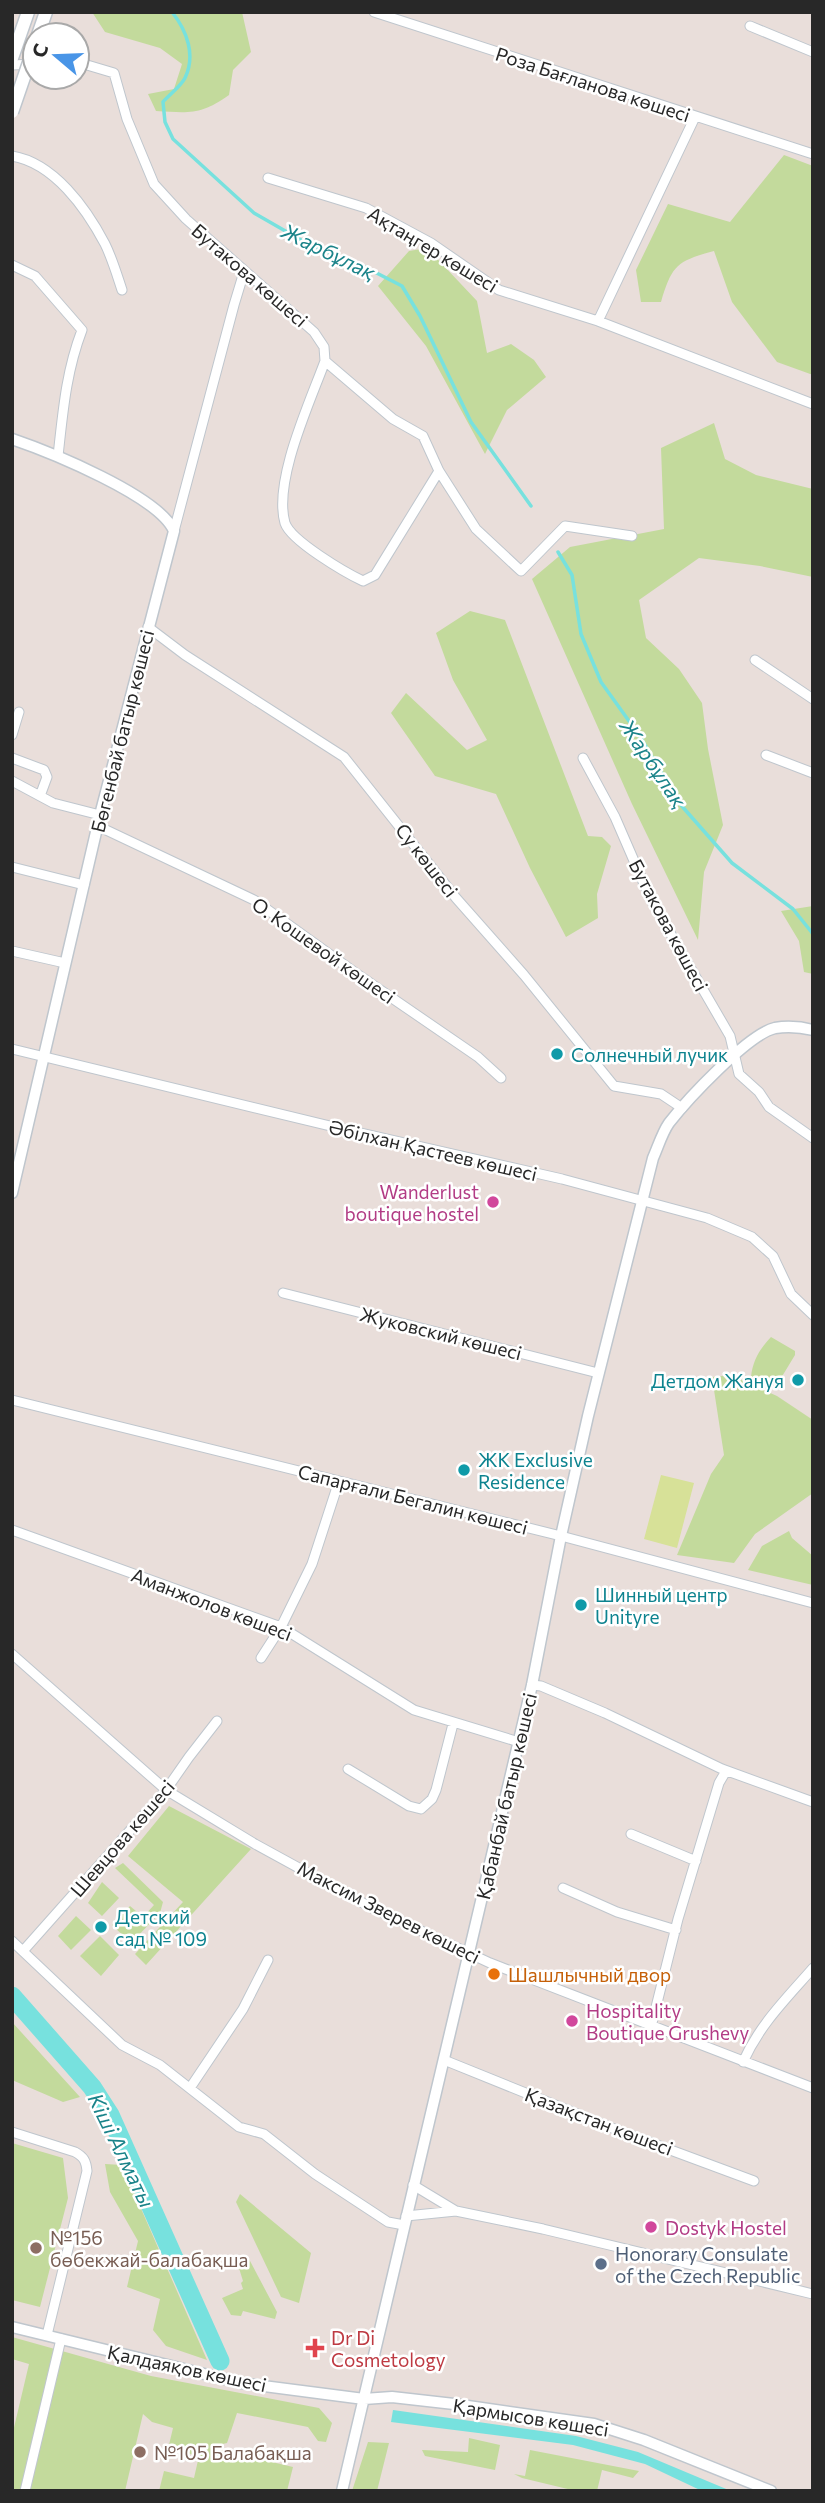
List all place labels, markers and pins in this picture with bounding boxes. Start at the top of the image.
place label: Солнечный лучик [571,1043,728,1066]
marker: Солнечный лучик [549,1046,565,1062]
place label: Wanderlust boutique hostel [345,1180,479,1225]
marker: Wanderlust boutique hostel [485,1194,501,1210]
place label: Детдом Жануя [651,1369,784,1392]
marker: Детдом Жануя [790,1372,806,1388]
place label: ЖК Exclusive Residence [478,1448,593,1493]
marker: ЖК Exclusive Residence [456,1462,472,1478]
place label: Шинный центр Unityre [595,1583,728,1628]
marker: Шинный центр Unityre [573,1597,589,1613]
place label: Детский сад № 109 [115,1905,207,1950]
marker: Детский сад № 109 [93,1919,109,1935]
place label: Шашлычный двор [508,1963,671,1986]
marker: Шашлычный двор [486,1966,502,1982]
place label: Hospitality Boutique Grushevy [586,1999,749,2044]
marker: Hospitality Boutique Grushevy [564,2013,580,2029]
place label: Dostyk Hostel [665,2216,787,2239]
marker: Dostyk Hostel [643,2219,659,2235]
place label: №156 бөбекжай-балабақша [50,2226,248,2271]
marker: №156 бөбекжай-балабақша [28,2240,44,2256]
place label: Honorary Consulate of the Czech Republic [615,2242,800,2287]
marker: Honorary Consulate of the Czech Republic [593,2256,609,2272]
place label: Dr Di Cosmetology [331,2326,446,2371]
marker: Dr Di Cosmetology [305,2338,325,2358]
place label: №105 Балабақша [154,2441,312,2464]
marker: №105 Балабақша [132,2444,148,2460]

